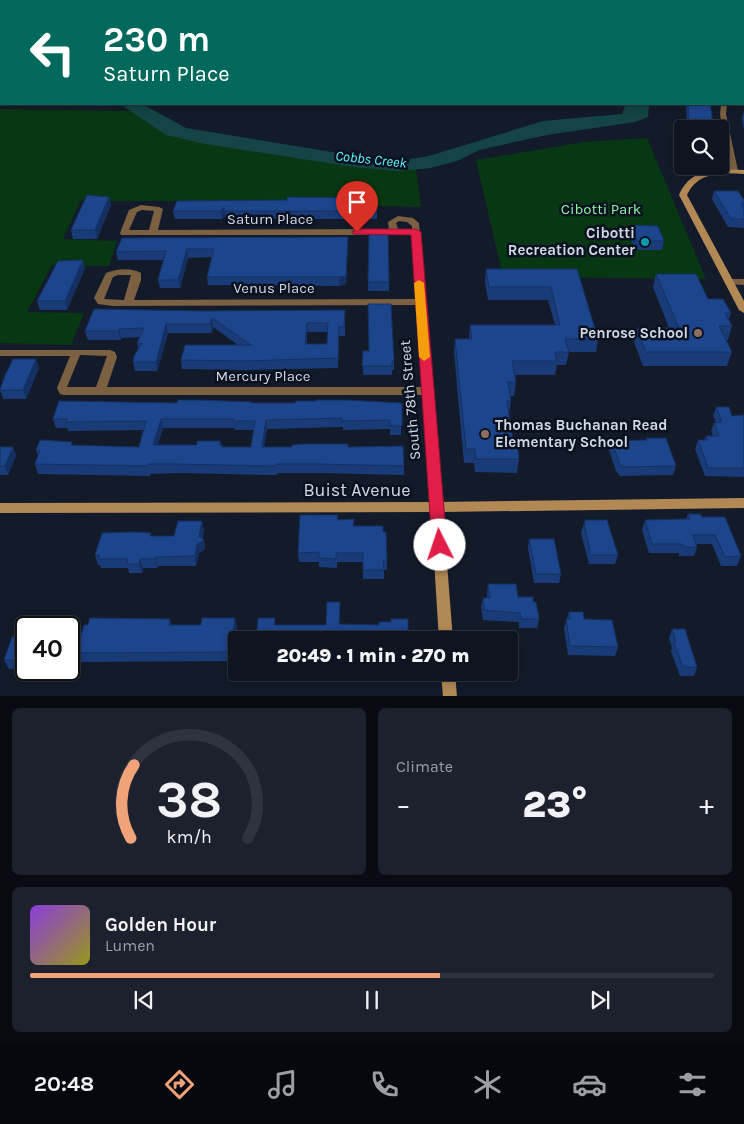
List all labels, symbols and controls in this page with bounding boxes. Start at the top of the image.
text: 230 m [103,19,210,60]
icon: left [20,20,85,85]
text: Saturn Place [103,61,230,87]
map controls [674,120,729,175]
button: search [674,120,729,175]
water label: Cobbs Creek [334,147,408,172]
pin [336,181,378,232]
icon: arrive [343,188,371,216]
park label: Cibotti Park [561,200,641,218]
street label: Saturn Place [227,210,313,228]
place label: Cibotti Recreation Center [508,224,635,259]
marker: Cibotti Recreation Center [639,236,651,248]
street label: Venus Place [233,279,315,297]
place label: Penrose School [580,324,688,342]
marker: Penrose School [692,327,704,339]
street label: South 78th Street [396,339,424,461]
street label: Mercury Place [216,367,310,385]
place label: Thomas Buchanan Read Elementary School [495,416,668,451]
marker: Thomas Buchanan Read Elementary School [479,428,491,440]
street label: Buist Avenue [303,479,411,501]
position arrow [413,518,465,570]
speed limit sign: 40 [15,616,80,681]
text: 20:49 · 1 min · 270 m [276,645,470,667]
text: Climate [396,757,453,776]
text: 38 [156,769,222,830]
text: 23° [522,782,588,827]
text: − [396,788,411,821]
text: + [699,788,714,821]
text: km/h [166,827,212,848]
text: Golden Hour [105,914,216,936]
text: Lumen [105,936,155,955]
icon: previous [130,986,158,1014]
icon: pause [358,986,386,1014]
icon: next [586,986,614,1014]
icon: directions [162,1067,197,1102]
icon: music [265,1067,300,1102]
icon: phone [367,1067,402,1102]
icon: climate [470,1067,505,1102]
icon: car [572,1067,607,1102]
icon: filters [675,1067,710,1102]
text: 20:48 [34,1071,94,1097]

